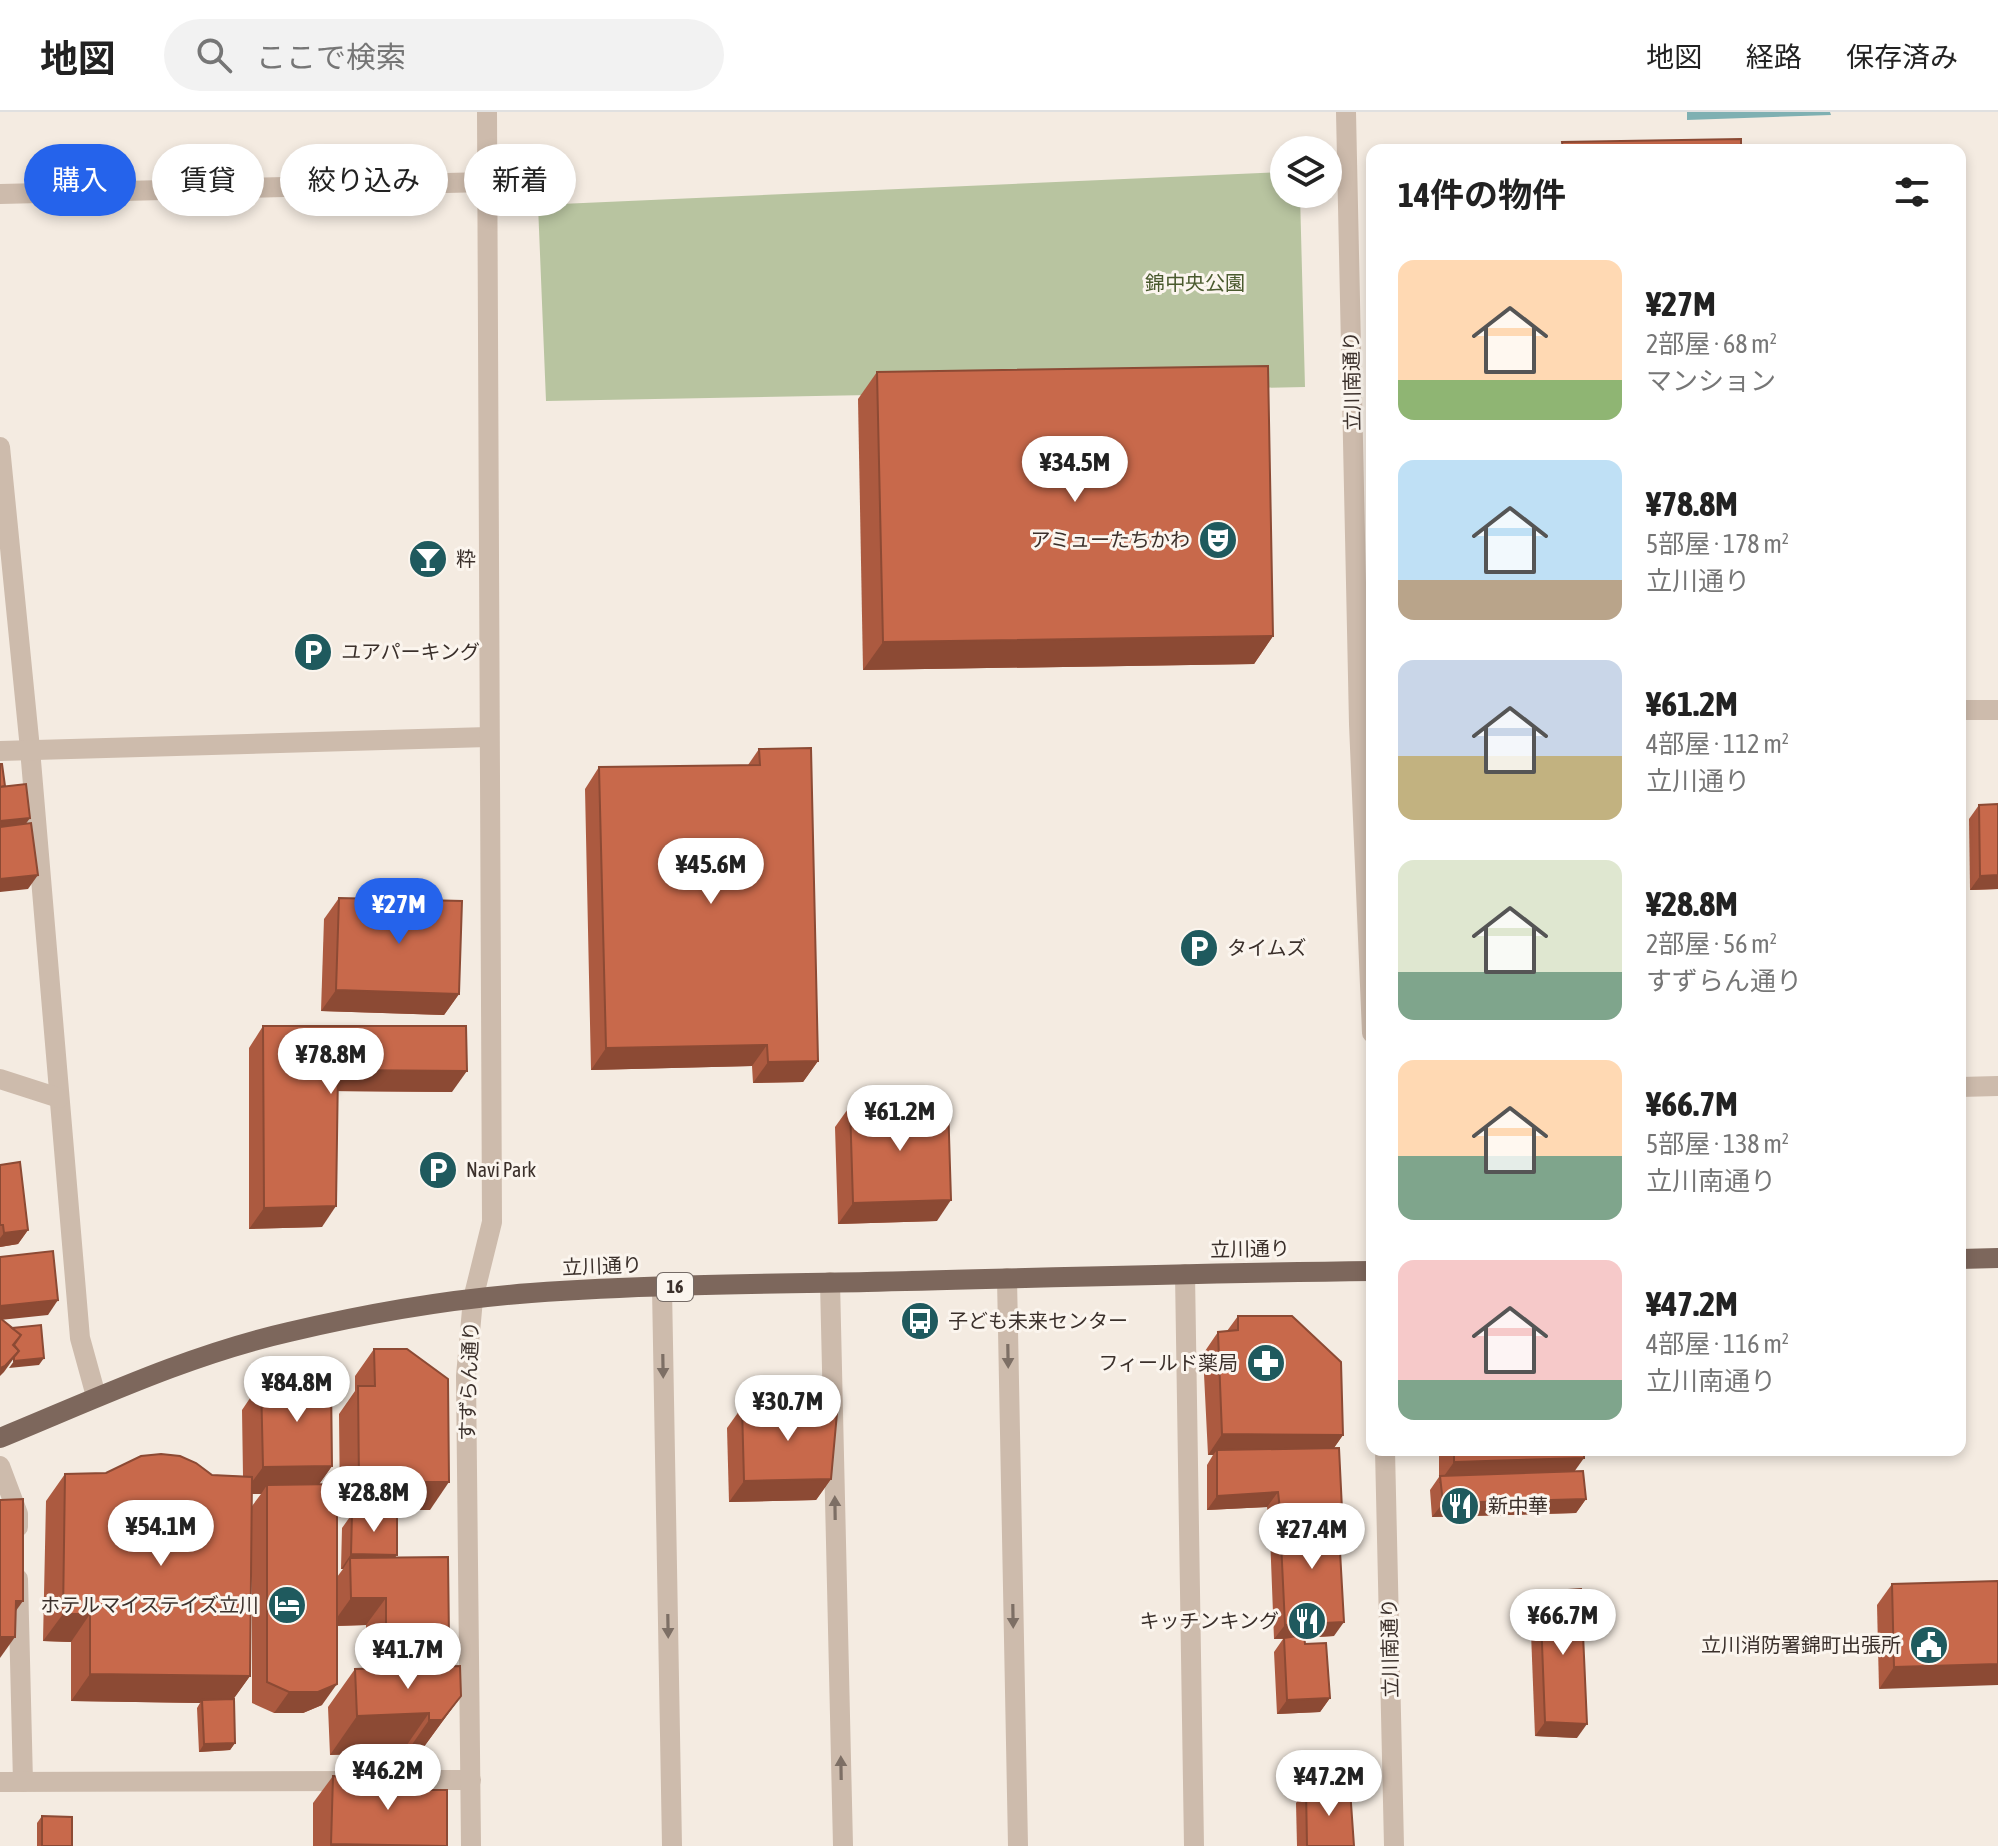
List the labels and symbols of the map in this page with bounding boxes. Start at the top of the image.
park label: 錦中央公園 [1145,271,1245,294]
street label: 立川南通り [1339,331,1364,431]
pin: ¥34.5M [1010,436,1140,504]
theatre icon: アミューたちかわ [1197,519,1239,561]
place label: アミューたちかわ [1030,528,1190,551]
bar icon: 粋 [407,538,449,580]
place label: 粋 [456,547,476,570]
parking icon: ユアパーキング [292,631,334,673]
place label: ユアパーキング [341,640,480,663]
pin: ¥45.6M [646,838,776,906]
pin: ¥27M [352,878,446,946]
parking icon: タイムズ [1178,927,1220,969]
place label: タイムズ [1227,936,1307,959]
pin: ¥78.8M [266,1028,396,1096]
pin: ¥61.2M [835,1085,965,1153]
parking icon: Navi Park [417,1149,459,1191]
place label: Navi Park [466,1158,536,1181]
street label: 立川通り [1210,1236,1290,1261]
street label: 立川通り [562,1253,642,1278]
road number: 16 [657,1273,693,1301]
bus stop icon: 子ども未来センター [899,1300,941,1342]
place label: 子ども未来センター [948,1309,1128,1332]
street label: すずらん通り [455,1321,482,1441]
pharmacy icon: フィールド薬局 [1245,1342,1287,1384]
one-way arrow [1002,1344,1015,1369]
place label: フィールド薬局 [1098,1351,1238,1374]
one-way arrow [657,1354,669,1379]
pin: ¥84.8M [232,1356,362,1424]
pin: ¥30.7M [723,1375,853,1443]
pin: ¥28.8M [309,1466,439,1534]
restaurant icon: 新中華 [1439,1485,1481,1527]
place label: 新中華 [1488,1494,1548,1517]
one-way arrow [829,1495,842,1520]
pin: ¥54.1M [96,1500,226,1568]
pin: ¥27.4M [1247,1503,1377,1571]
hotel icon: ホテルマイステイズ立川 [266,1584,308,1626]
pin: ¥66.7M [1498,1589,1628,1657]
place label: ホテルマイステイズ立川 [40,1593,259,1616]
street label: 立川南通り [1377,1598,1402,1698]
restaurant icon: キッチンキング [1286,1600,1328,1642]
one-way arrow [1007,1604,1019,1629]
place label: キッチンキング [1140,1609,1279,1632]
one-way arrow [662,1613,674,1639]
pin: ¥41.7M [343,1623,473,1691]
public building icon: 立川消防署錦町出張所 [1908,1624,1950,1666]
place label: 立川消防署錦町出張所 [1701,1633,1901,1656]
pin: ¥46.2M [323,1744,453,1812]
pin: ¥47.2M [1264,1750,1394,1818]
one-way arrow [835,1755,847,1780]

